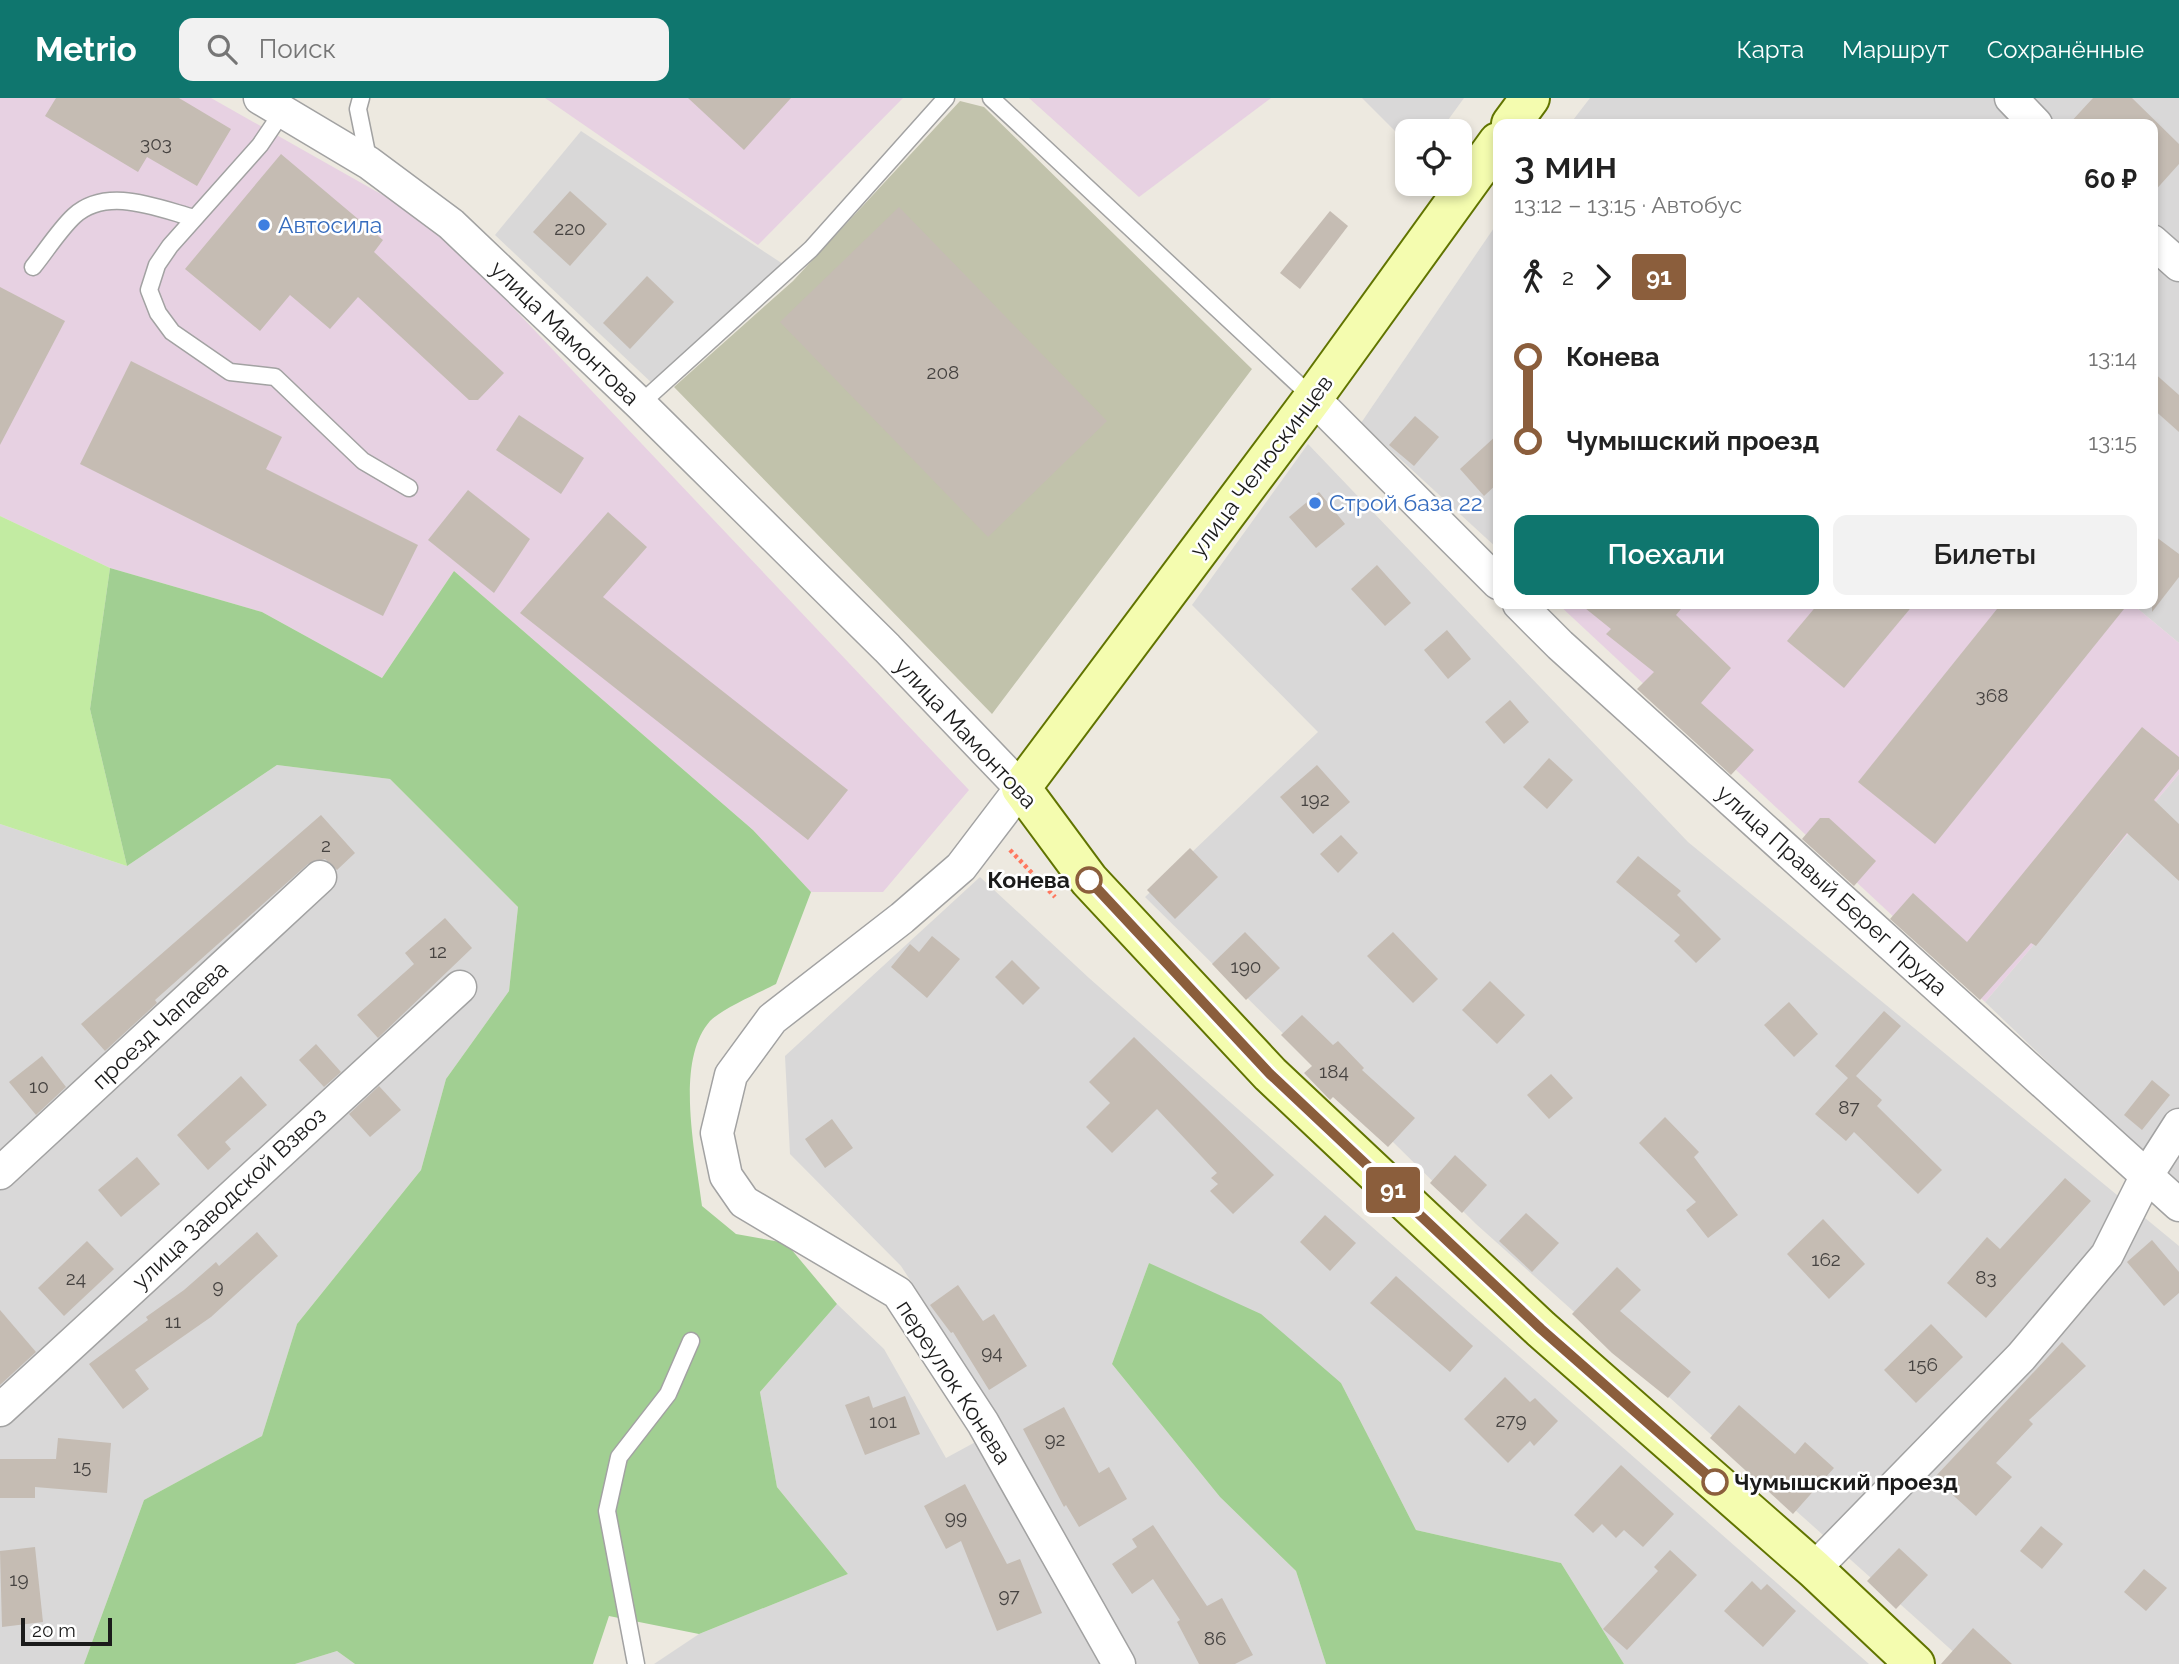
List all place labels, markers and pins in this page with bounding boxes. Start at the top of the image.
place label: Автосила [278,211,382,238]
marker: Автосила [256,217,272,233]
place label: Строй база 22 [1329,489,1483,516]
marker: Строй база 22 [1307,495,1323,511]
place label: Конева [987,866,1070,893]
marker: Конева [1076,867,1102,893]
place label: Чумышский проезд [1734,1468,1958,1495]
marker: Чумышский проезд [1702,1469,1728,1495]

